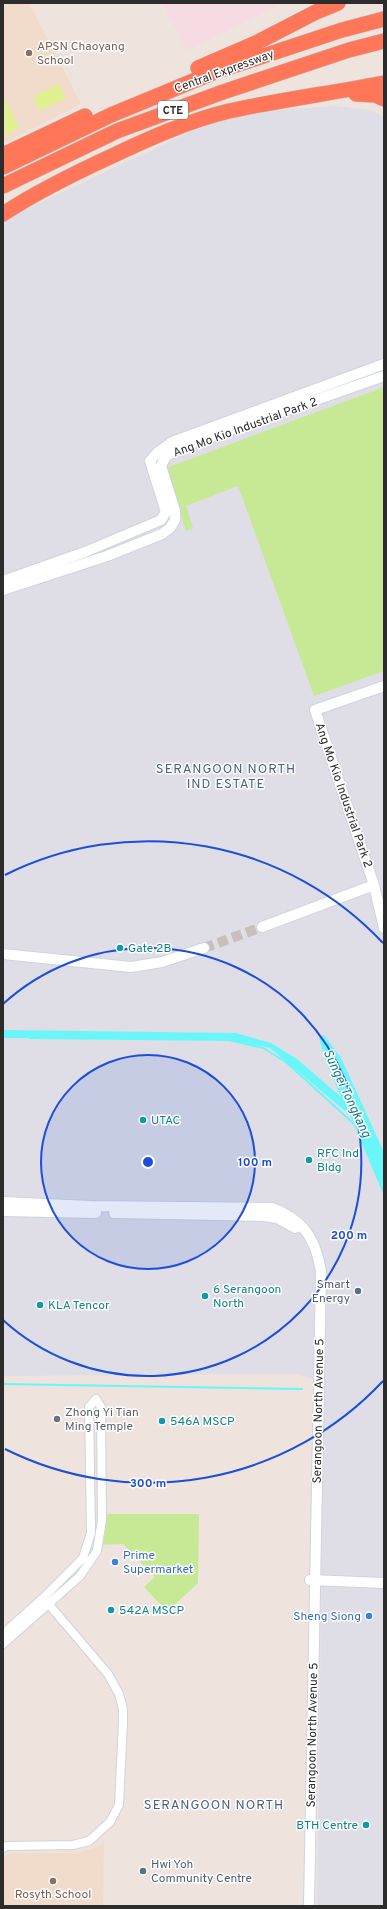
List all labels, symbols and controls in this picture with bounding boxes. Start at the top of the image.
place label: APSN Chaoyang School [37,39,125,69]
street label: Central Expressway [172,46,276,97]
marker: APSN Chaoyang School [24,48,34,58]
road number: CTE [158,101,188,119]
street label: Ang Mo Kio Industrial Park 2 [171,394,320,462]
street label: Ang Mo Kio Industrial Park 2 [311,721,375,870]
district label: SERANGOON NORTH IND ESTATE [156,762,296,793]
place label: Gate 2B [128,941,171,957]
marker: Gate 2B [115,943,125,953]
water label: Sungei Tongkang [319,1047,374,1141]
place label: UTAC [151,1113,180,1129]
marker: UTAC [138,1115,148,1125]
place label: RFC Ind Bldg [317,1146,359,1176]
centre of rings [141,1155,155,1169]
text: 100 m [238,1155,272,1171]
marker: RFC Ind Bldg [304,1155,314,1165]
text: 200 m [331,1228,367,1244]
place label: Smart Energy [312,1277,350,1307]
place label: 6 Serangoon North [213,1282,281,1312]
marker: Smart Energy [353,1286,363,1296]
marker: 6 Serangoon North [200,1291,210,1301]
place label: KLA Tencor [48,1298,110,1314]
marker: KLA Tencor [35,1300,45,1310]
street label: Serangoon North Avenue 5 [310,1338,328,1484]
place label: Zhong Yi Tian Ming Temple [65,1405,139,1435]
marker: Zhong Yi Tian Ming Temple [52,1414,62,1424]
place label: 546A MSCP [170,1414,235,1430]
marker: 546A MSCP [157,1416,167,1426]
text: 300 m [130,1476,166,1492]
place label: Prime Supermarket [123,1548,193,1578]
marker: Prime Supermarket [110,1557,120,1567]
place label: 542A MSCP [119,1603,184,1619]
marker: 542A MSCP [106,1605,116,1615]
place label: Sheng Siong [293,1609,361,1625]
marker: Sheng Siong [364,1611,374,1621]
street label: Serangoon North Avenue 5 [304,1662,322,1808]
district label: SERANGOON NORTH [144,1798,284,1814]
place label: BTH Centre [296,1818,358,1834]
marker: BTH Centre [361,1820,371,1830]
place label: Hwi Yoh Community Centre [151,1857,252,1887]
marker: Hwi Yoh Community Centre [138,1866,148,1876]
marker: Rosyth School [48,1876,58,1886]
place label: Rosyth School [15,1887,91,1903]

